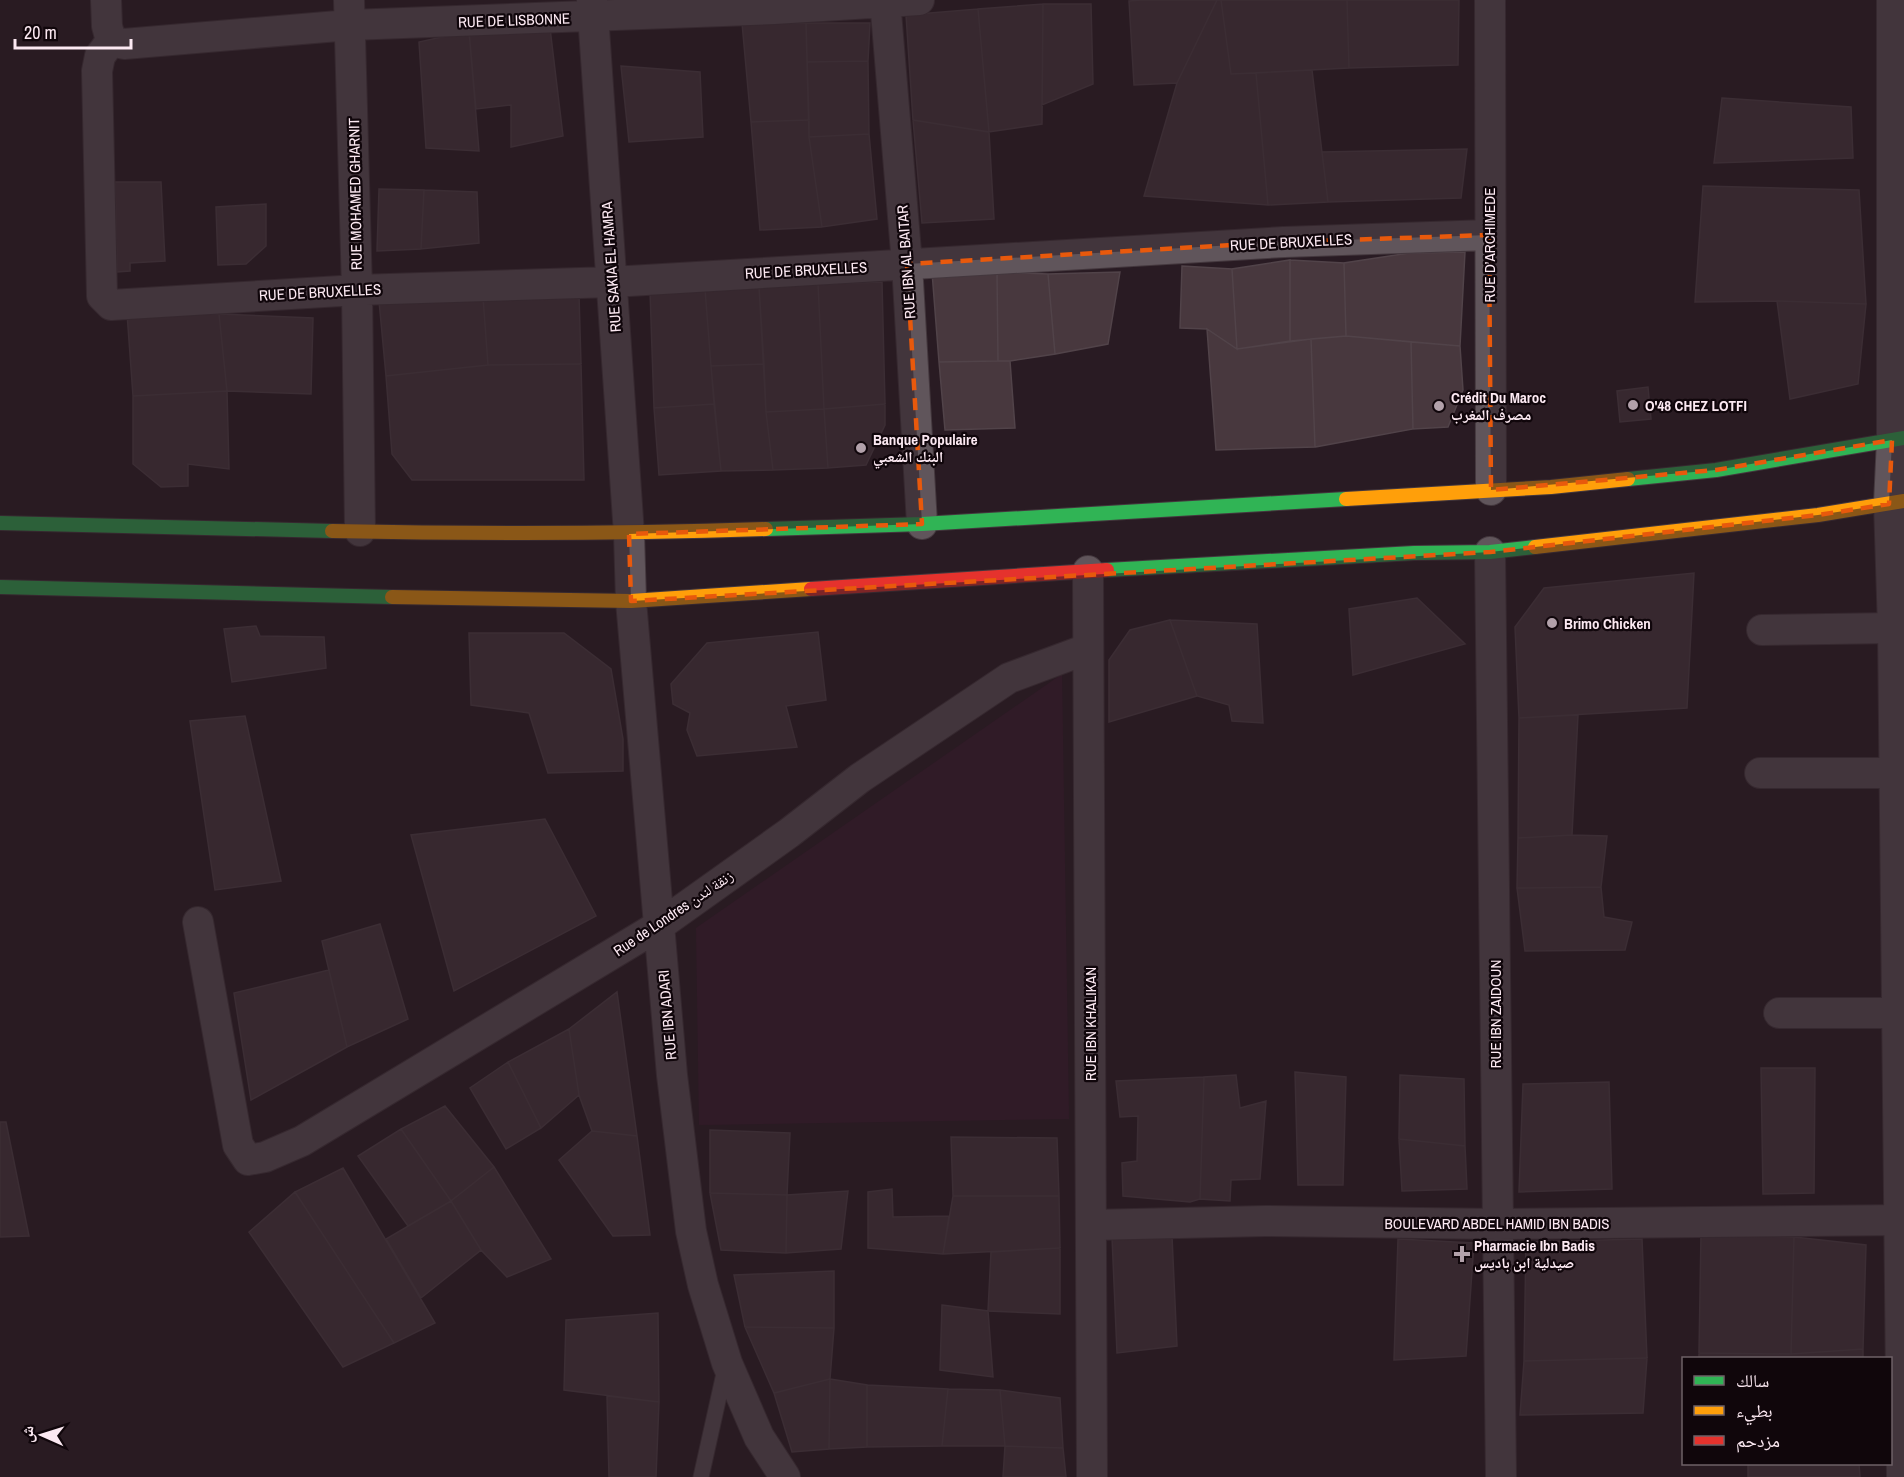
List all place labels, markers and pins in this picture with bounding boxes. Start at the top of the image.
place label: Crédit Du Maroc مصرف المغرب [1451,387,1546,425]
place label: O'48 CHEZ LOTFI [1645,395,1747,416]
marker: O'48 CHEZ LOTFI [1626,398,1640,412]
marker: Crédit Du Maroc مصرف المغرب [1432,399,1446,413]
place label: Banque Populaire البنك الشعبي [873,429,978,468]
marker: Banque Populaire البنك الشعبي [854,441,868,455]
place label: Brimo Chicken [1564,613,1651,634]
marker: Brimo Chicken [1545,616,1559,630]
place label: Pharmacie Ibn Badis صيدلية ابن باديس [1474,1235,1595,1273]
marker: Pharmacie Ibn Badis صيدلية ابن باديس [1455,1247,1469,1261]

